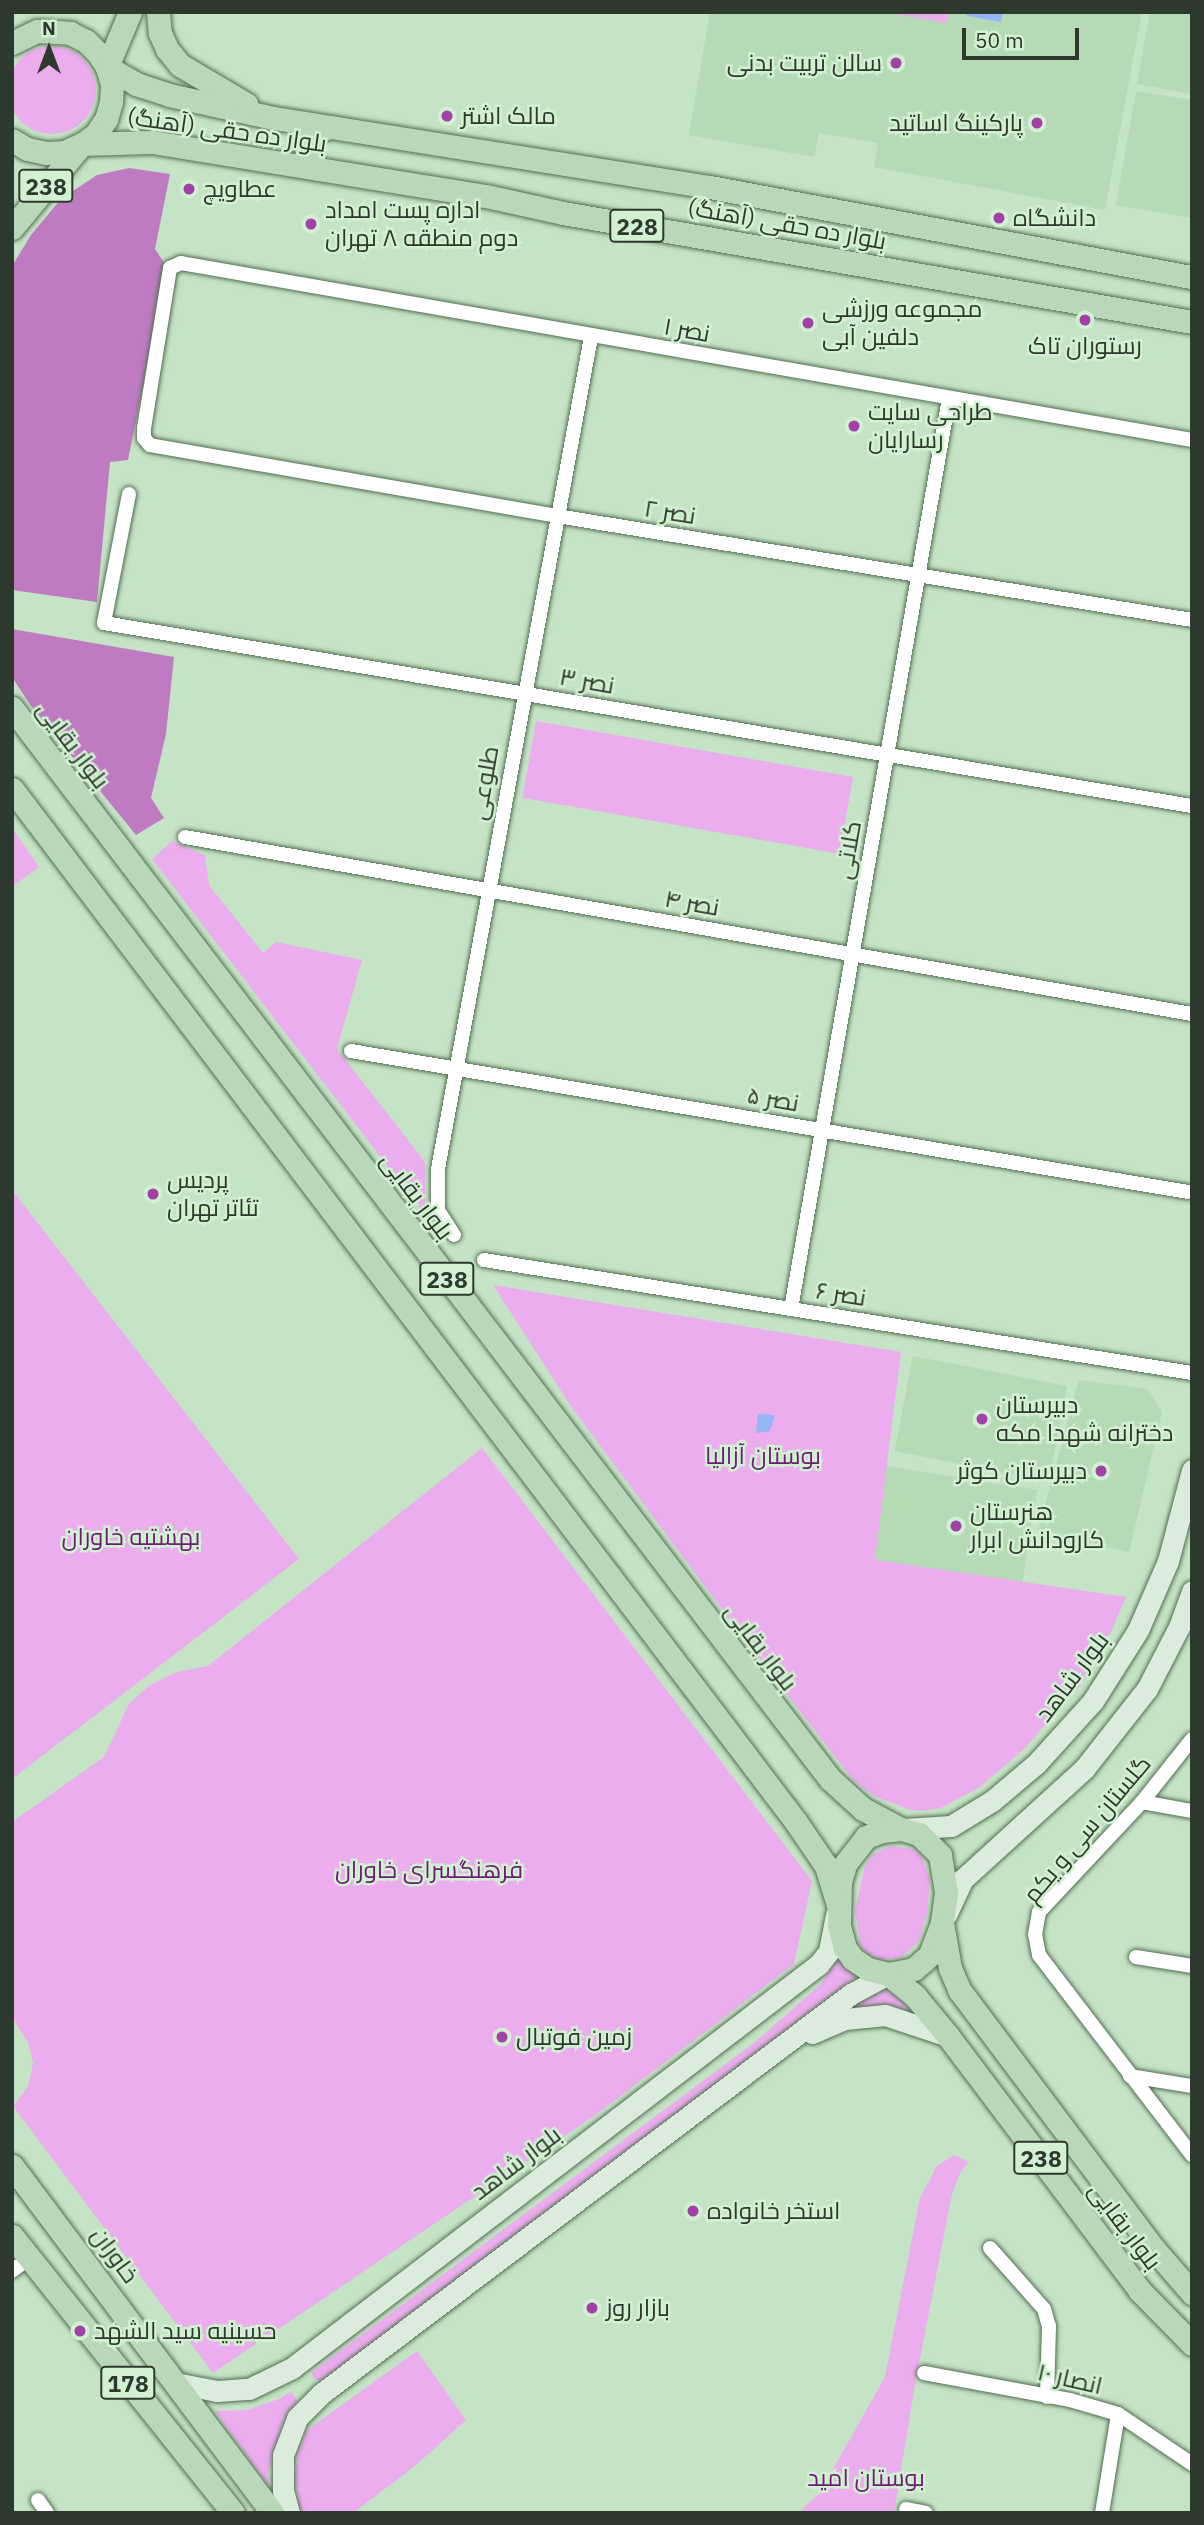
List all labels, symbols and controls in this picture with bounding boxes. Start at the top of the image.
north arrow [14,14,84,84]
scale bar [966,14,1083,58]
text: N [42,16,56,40]
text: 50 m [975,26,1024,54]
place label: سالن تربیت بدنی [727,49,882,77]
marker: سالن تربیت بدنی [888,55,904,71]
street label: بلوار ده حقی (آهنگ) [125,102,329,158]
place label: مالک اشتر [461,102,556,130]
marker: مالک اشتر [439,108,455,124]
place label: پارکینگ اساتید [889,109,1023,137]
marker: پارکینگ اساتید [1029,115,1045,131]
road number: 238 [18,167,74,206]
place label: عطاویچ [203,175,277,203]
marker: عطاویچ [181,181,197,197]
street label: بلوار ده حقی (آهنگ) [685,192,889,256]
place label: اداره پست امداد دوم منطقه ۸ تهران [325,196,518,252]
place label: دانشگاه [1013,204,1096,232]
road number: 228 [609,206,665,246]
marker: دانشگاه [991,210,1007,226]
marker: اداره پست امداد دوم منطقه ۸ تهران [303,216,319,232]
place label: مجموعه ورزشی دلفین آبی [822,295,982,351]
street label: نصر ۱ [662,312,712,348]
marker: رستوران تاک [1077,312,1093,328]
marker: مجموعه ورزشی دلفین آبی [800,315,816,331]
place label: رستوران تاک [1028,332,1142,360]
place label: طراحی سایت رسارایان [868,398,993,454]
marker: طراحی سایت رسارایان [846,418,862,434]
street label: نصر ۲ [642,494,698,530]
street label: نصر ۳ [557,662,617,700]
street label: بلوار بقایی [31,695,115,795]
street label: طلوعی [463,744,505,822]
street label: کلاتی [829,819,867,881]
street label: نصر ۴ [662,884,722,922]
street label: نصر ۵ [745,1080,801,1118]
street label: بلوار بقایی [375,1146,459,1246]
place label: پردیس تئاتر تهران [167,1166,259,1222]
marker: پردیس تئاتر تهران [145,1186,161,1202]
road number: 238 [419,1260,475,1298]
street label: نصر ۶ [814,1276,868,1312]
place label: دبیرستان دخترانه شهدا مکه [996,1391,1173,1447]
marker: دبیرستان دخترانه شهدا مکه [974,1411,990,1427]
park label: بوستان آزالیا [705,1442,821,1470]
place label: دبیرستان کوثر [957,1457,1087,1485]
marker: دبیرستان کوثر [1093,1463,1109,1479]
place label: هنرستان کارودانش ابرار [970,1498,1104,1554]
marker: هنرستان کارودانش ابرار [948,1518,964,1534]
park label: بهشتیه خاوران [62,1523,200,1551]
street label: بلوار بقایی [719,1597,803,1697]
street label: بلوار شاهد [1029,1626,1115,1728]
street label: گلستان سی و یکم [1017,1749,1157,1909]
park label: فرهنگسرای خاوران [335,1856,523,1884]
place label: زمین فوتبال [516,2023,632,2051]
marker: زمین فوتبال [494,2029,510,2045]
street label: بلوار شاهد [465,2120,567,2206]
road number: 238 [1013,2138,1069,2178]
street label: بلوار بقایی [1083,2176,1167,2276]
place label: استخر خانواده [707,2197,840,2225]
marker: استخر خانواده [685,2203,701,2219]
street label: خاوران [85,2221,145,2289]
place label: بازار روز [606,2294,670,2322]
marker: بازار روز [584,2300,600,2316]
place label: حسینیه سید الشهد [94,2317,276,2345]
marker: حسینیه سید الشهد [72,2323,88,2339]
street label: انصار ۱۰ [1035,2358,1105,2400]
road number: 178 [100,2364,156,2402]
park label: بوستان امید [807,2464,925,2492]

